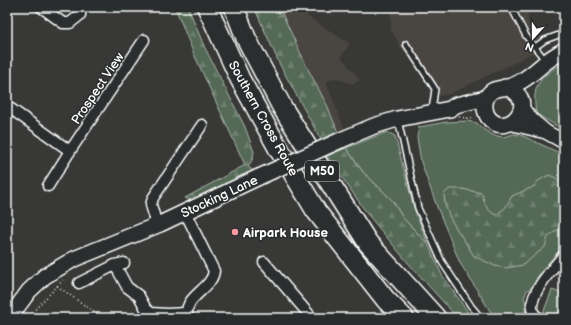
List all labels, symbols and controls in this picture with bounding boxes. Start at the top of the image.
north arrow [513,18,553,58]
text: N [523,39,536,54]
street label: Prospect View [68,49,128,128]
street label: Southern Cross Route [225,58,302,179]
road number: M50 [305,161,339,181]
street label: Stocking Lane [178,172,261,222]
place label: Airpark House [242,225,328,241]
marker: Airpark House [230,227,240,237]

